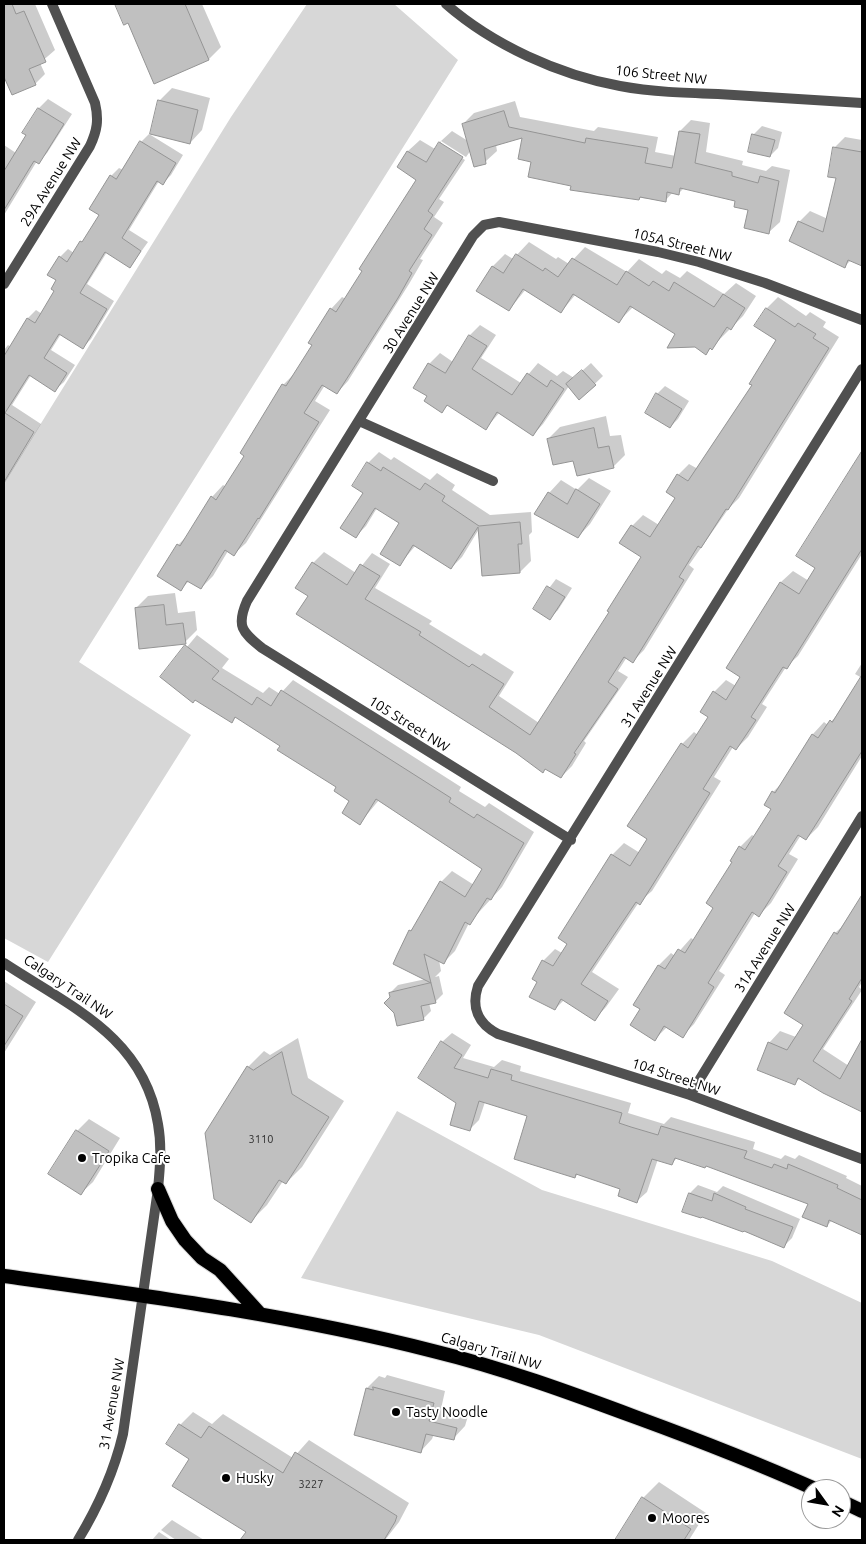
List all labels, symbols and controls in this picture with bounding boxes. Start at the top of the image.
street label: 106 Street NW [614,62,708,88]
street label: 29A Avenue NW [17,135,85,229]
street label: 105A Street NW [631,225,733,265]
street label: 30 Avenue NW [379,269,443,357]
street label: 31 Avenue NW [617,643,681,731]
street label: 105 Street NW [365,692,453,756]
street label: 31A Avenue NW [731,901,799,995]
street label: Calgary Trail NW [20,951,116,1023]
street label: 104 Street NW [630,1055,722,1099]
house number: 3110 [249,1132,273,1146]
place label: Tropika Cafe [92,1150,171,1166]
marker: Tropika Cafe [76,1152,88,1164]
street label: Calgary Trail NW [439,1329,543,1373]
street label: 31 Avenue NW [96,1357,128,1451]
place label: Tasty Noodle [406,1404,488,1420]
marker: Tasty Noodle [390,1406,402,1418]
place label: Husky [236,1470,274,1486]
marker: Husky [220,1472,232,1484]
house number: 3227 [299,1477,323,1491]
north arrow [801,1479,851,1529]
text: N [828,1503,847,1520]
place label: Moores [662,1510,710,1526]
marker: Moores [646,1512,658,1524]

